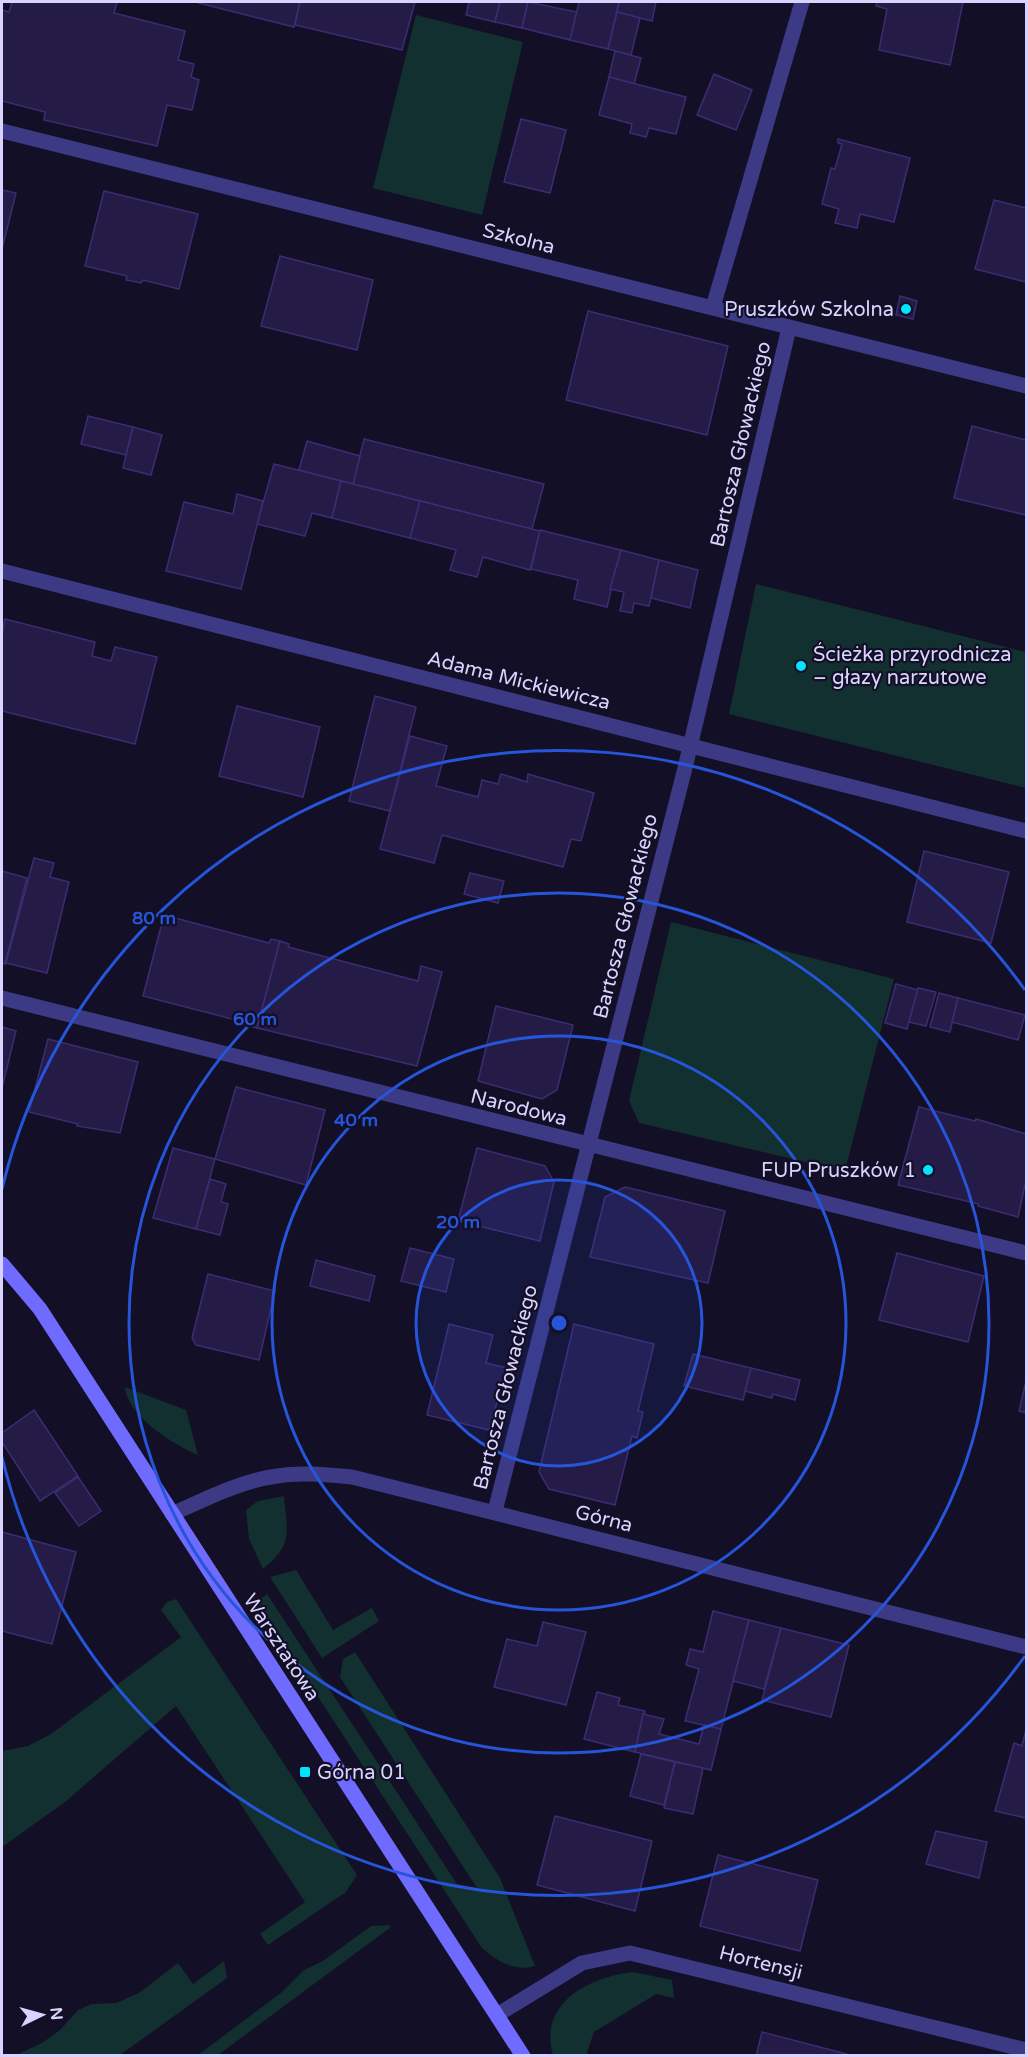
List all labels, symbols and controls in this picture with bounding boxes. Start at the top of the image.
street label: Szkolna [480,218,557,260]
place label: Pruszków Szkolna [724,298,894,322]
marker: Pruszków Szkolna [899,302,913,316]
street label: Bartosza Głowackiego [706,339,776,549]
place label: Ścieżka przyrodnicza – głazy narzutowe [813,642,1012,690]
street label: Adama Mickiewicza [425,647,613,715]
marker: Ścieżka przyrodnicza – głazy narzutowe [794,659,808,673]
street label: Bartosza Głowackiego [589,811,663,1021]
text: 80 m [132,907,176,929]
text: 60 m [233,1008,277,1030]
street label: Narodowa [468,1084,569,1132]
text: 40 m [334,1109,378,1131]
place label: FUP Pruszków 1 [761,1159,916,1183]
marker: FUP Pruszków 1 [921,1163,935,1177]
text: 20 m [436,1211,480,1233]
street label: Bartosza Głowackiego [469,1282,543,1492]
centre of rings [549,1313,569,1333]
street label: Górna [573,1500,635,1538]
street label: Warsztatowa [238,1589,325,1706]
place label: Górna 01 [317,1761,406,1785]
marker: Górna 01 [298,1765,312,1779]
street label: Hortensji [716,1941,805,1985]
north arrow [12,1985,72,2045]
text: N [45,2007,66,2021]

